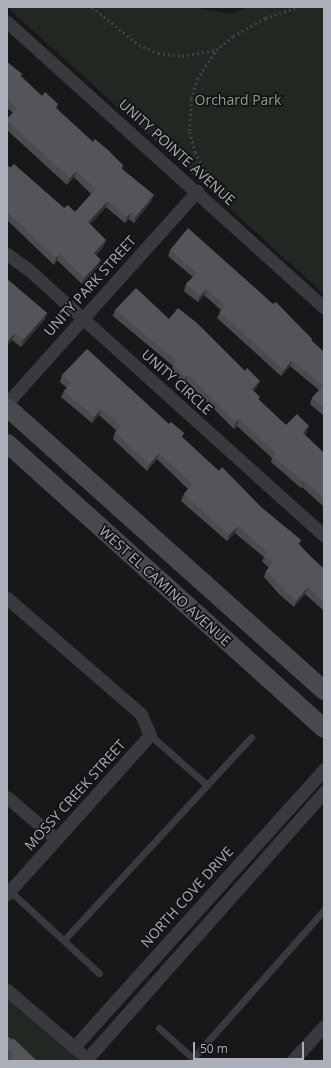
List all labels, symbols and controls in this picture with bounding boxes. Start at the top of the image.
park label: Orchard Park [195,92,281,108]
street label: UNITY POINTE AVENUE [116,95,238,209]
street label: UNITY PARK STREET [41,232,139,340]
street label: UNITY CIRCLE [138,346,216,418]
street label: WEST EL CAMINO AVENUE [96,522,234,650]
street label: MOSSY CREEK STREET [21,736,129,854]
street label: NORTH COVE DRIVE [137,843,237,951]
scale bar [195,1034,306,1060]
text: 50 m [200,1040,228,1057]

